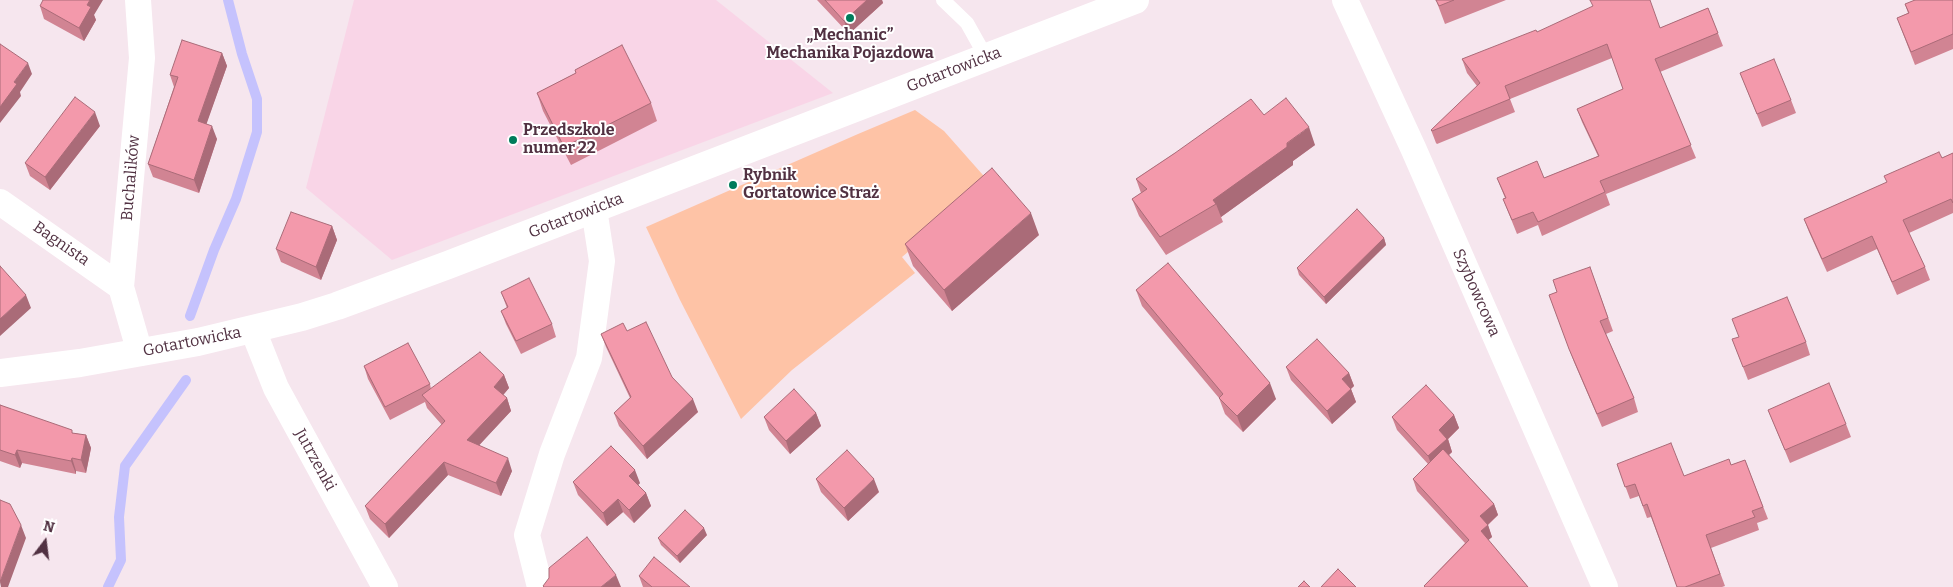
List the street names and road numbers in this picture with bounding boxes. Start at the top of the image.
street label: Gotartowicka [904,43,1004,97]
street label: Buchalików [118,134,144,222]
street label: Gotartowicka [526,189,626,243]
street label: Bagnista [29,218,93,270]
street label: Szybowcowa [1448,246,1504,340]
street label: Gotartowicka [141,323,243,361]
street label: Jutrzenki [290,426,340,494]

